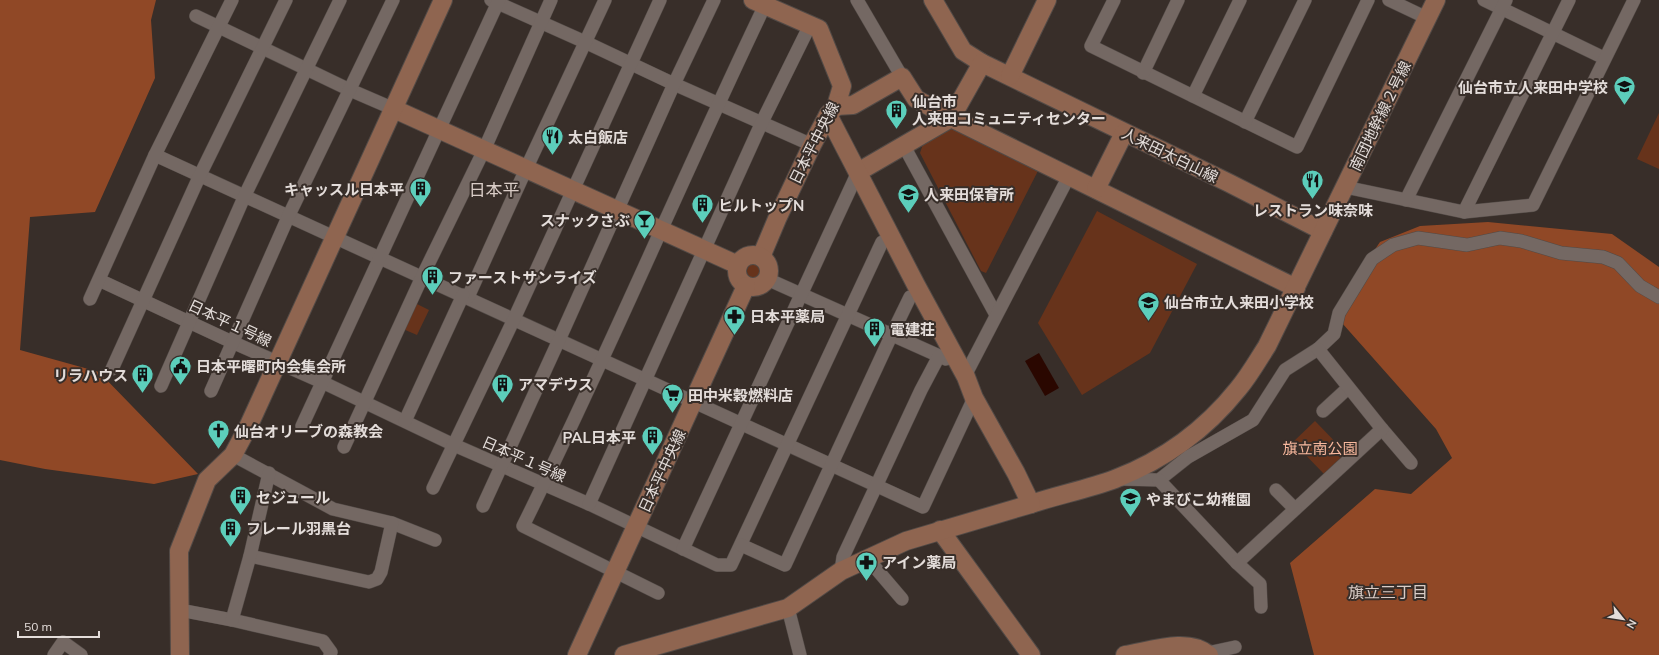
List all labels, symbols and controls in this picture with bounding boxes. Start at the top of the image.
street label: 南団地幹線２号線 [1345,58,1415,174]
school or university icon: 仙台市立人来田中学校 [1611,74,1637,107]
place label: 仙台市立人来田中学校 [1458,78,1608,97]
place label: 仙台市 人来田コミュニティセンター [912,92,1106,128]
building icon: 仙台市 人来田コミュニティセンター [883,97,909,130]
street label: 日本平中央線 [785,99,843,187]
street label: 人来田太白山線 [1119,123,1221,187]
restaurant icon: 太白飯店 [540,124,566,157]
place label: 太白飯店 [568,128,628,147]
restaurant icon: レストラン味奈味 [1300,168,1326,201]
building icon: キャッスル日本平 [407,176,433,209]
district label: 日本平 [469,179,520,200]
place label: キャッスル日本平 [284,180,404,199]
school or university icon: 人来田保育所 [895,181,921,214]
place label: 人来田保育所 [924,185,1014,204]
building icon: ヒルトップN [690,192,716,225]
place label: ヒルトップN [718,196,804,215]
place label: レストラン味奈味 [1253,201,1373,220]
bar icon: スナックさぶ [632,207,658,240]
place label: スナックさぶ [540,211,630,230]
building icon: ファーストサンライズ [419,264,445,297]
place label: ファーストサンライズ [448,268,597,287]
school or university icon: 仙台市立人来田小学校 [1135,289,1161,322]
place label: 仙台市立人来田小学校 [1164,293,1314,312]
street label: 日本平１号線 [185,295,275,351]
pharmacy icon: 日本平薬局 [722,303,748,336]
place label: 日本平薬局 [750,307,825,326]
building icon: 電建荘 [861,316,887,349]
place label: 電建荘 [890,320,935,339]
public building icon: 日本平曙町内会集会所 [167,353,193,386]
place label: 日本平曙町内会集会所 [196,357,346,376]
building icon: リラハウス [130,362,156,395]
place label: リラハウス [53,366,128,385]
building icon: アマデウス [489,371,515,404]
place label: アマデウス [518,375,593,394]
supermarket icon: 田中米穀燃料店 [659,382,685,415]
place label: 田中米穀燃料店 [688,386,793,405]
church icon: 仙台オリーブの森教会 [206,418,232,451]
place label: 仙台オリーブの森教会 [234,422,383,441]
building icon: PAL日本平 [639,424,665,457]
street label: 日本平中央線 [634,426,690,516]
place label: PAL日本平 [562,428,636,447]
street label: 日本平１号線 [479,432,569,486]
park label: 旗立南公園 [1282,439,1358,458]
building icon: セジュール [228,484,254,517]
school or university icon: やまびこ幼稚園 [1118,486,1144,519]
place label: セジュール [256,488,330,507]
place label: やまびこ幼稚園 [1146,490,1251,509]
building icon: フレール羽黒台 [218,515,244,548]
place label: フレール羽黒台 [246,519,351,538]
pharmacy icon: アイン薬局 [853,549,879,582]
place label: アイン薬局 [882,553,956,572]
district label: 旗立三丁目 [1348,582,1428,602]
north arrow [1603,599,1643,639]
scale bar [18,613,99,639]
text: N [1624,617,1640,631]
text: 50 m [24,619,52,634]

